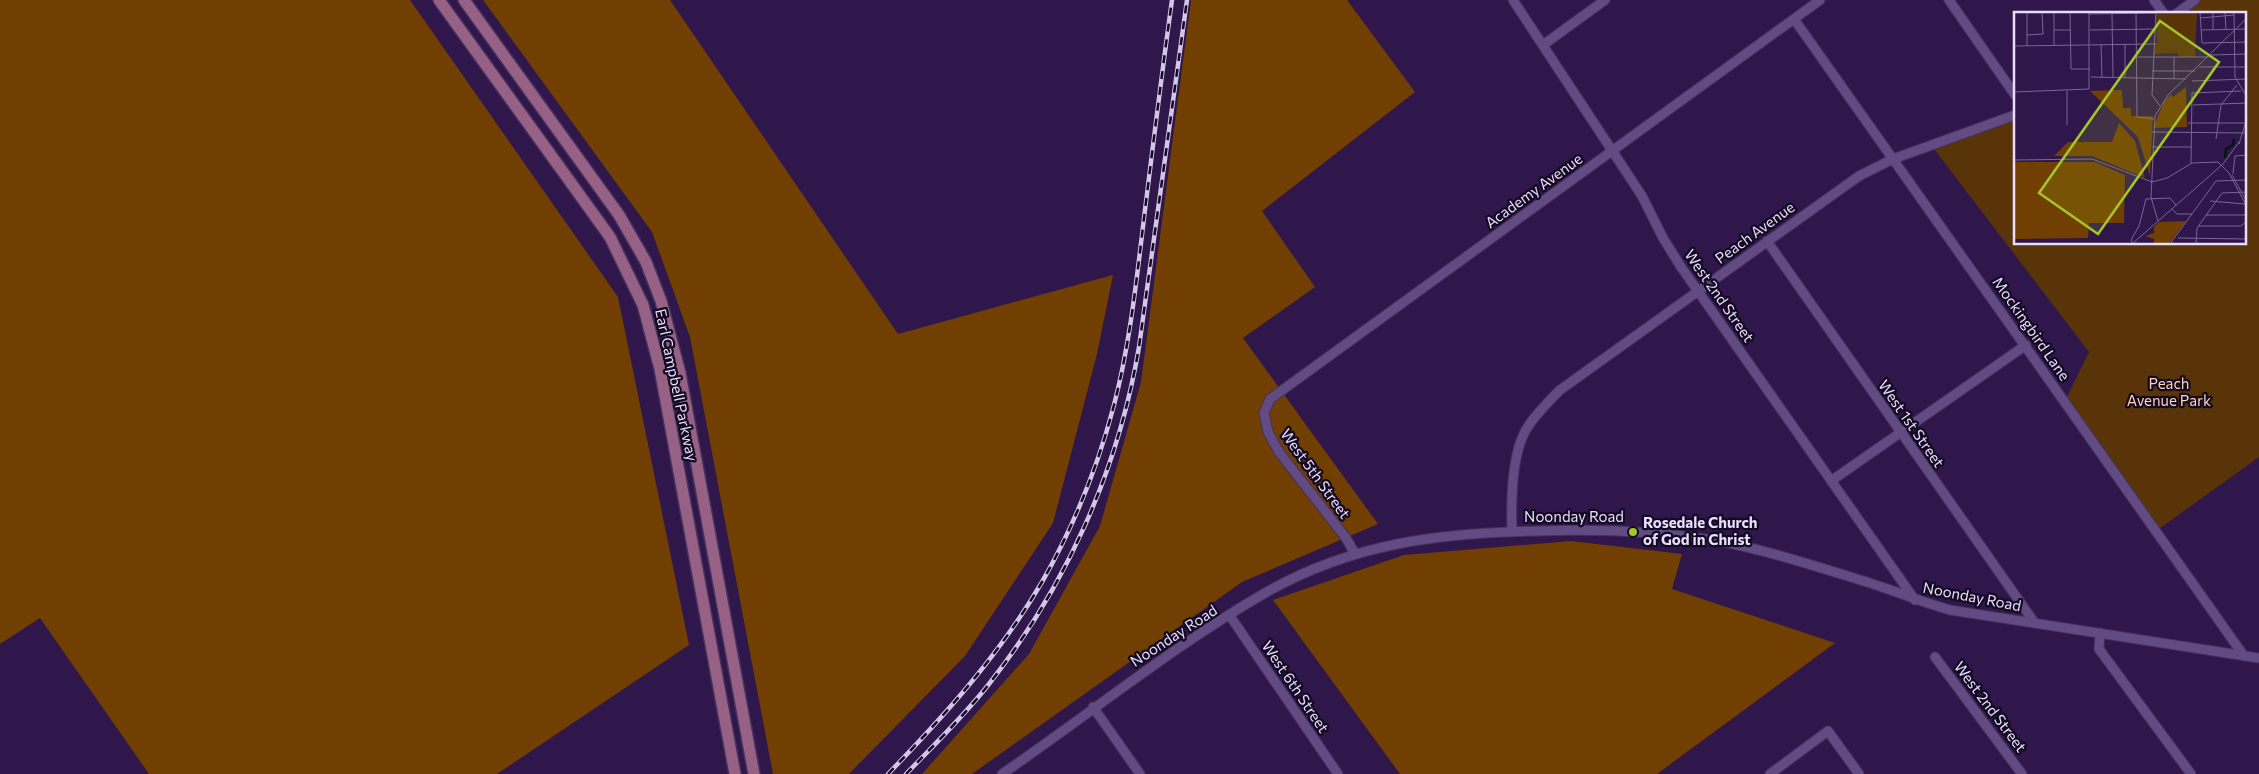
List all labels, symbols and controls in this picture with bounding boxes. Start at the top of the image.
inset map [2014,12,2246,245]
street label: Academy Avenue [1481,149,1585,231]
street label: Peach Avenue [1711,197,1798,267]
street label: West 2nd Street [1681,246,1758,345]
street label: Mockingbird Lane [1989,273,2074,384]
street label: Earl Campbell Parkway [652,307,702,463]
park label: Peach Avenue Park [2127,374,2211,409]
street label: West 1st Street [1875,376,1949,471]
street label: West 5th Street [1277,425,1354,522]
street label: Noonday Road [1524,507,1624,525]
place label: Rosedale Church of God in Christ [1643,513,1757,548]
marker: Rosedale Church of God in Christ [1627,526,1639,538]
street label: Noonday Road [1921,578,2023,614]
street label: Noonday Road [1127,600,1220,670]
street label: West 6th Street [1258,637,1333,736]
street label: West 2nd Street [1951,658,2031,755]

